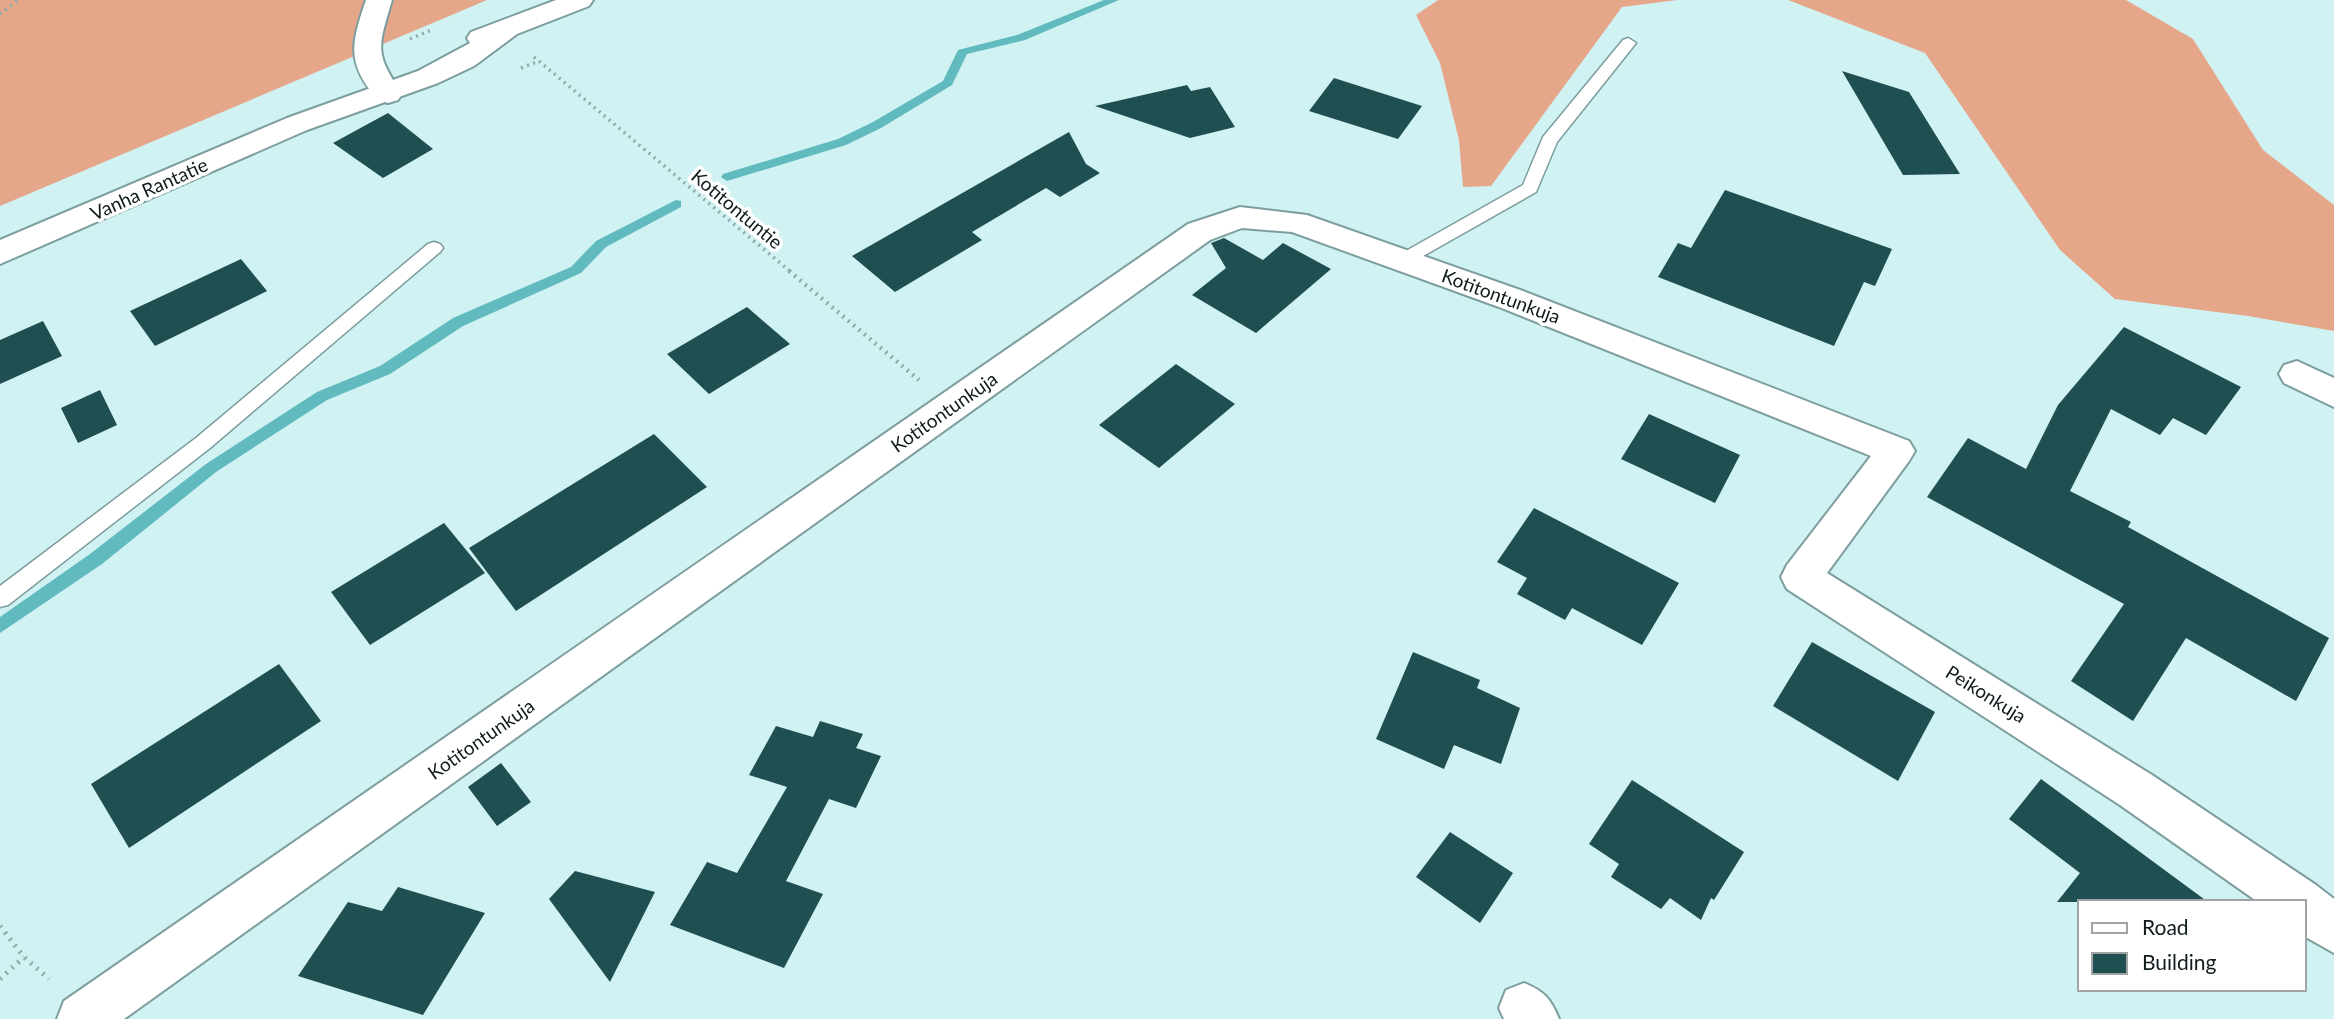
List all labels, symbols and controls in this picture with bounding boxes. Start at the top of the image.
street label: Vanha Rantatie [87,152,211,225]
street label: Kotitontuntie [687,164,788,253]
street label: Kotitontunkuja [1439,263,1564,328]
street label: Kotitontunkuja [886,366,1001,457]
street label: Peikonkuja [1942,660,2031,727]
street label: Kotitontunkuja [423,693,538,784]
legend [2078,900,2306,991]
text: Road [2142,914,2189,939]
text: Building [2142,949,2217,974]

